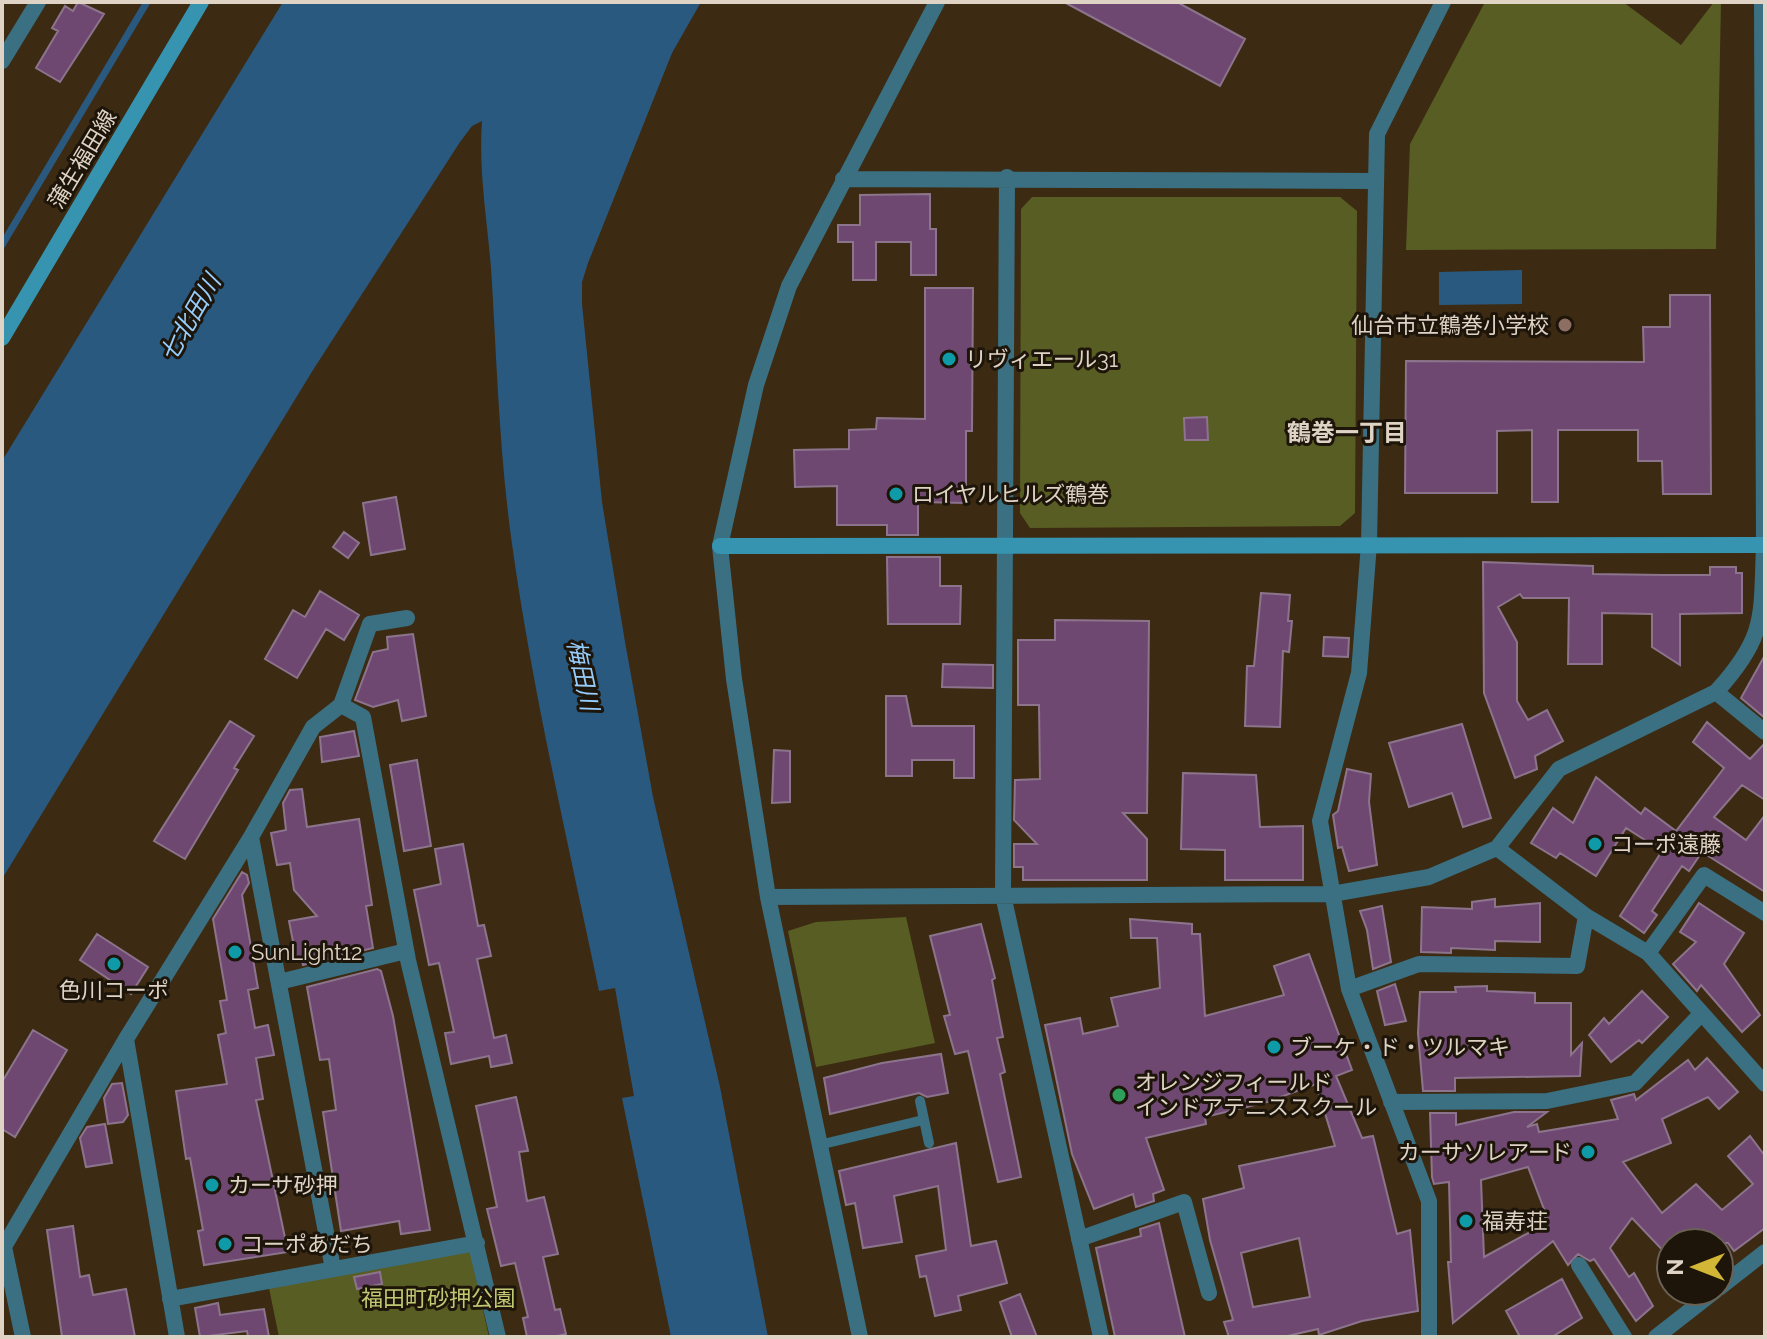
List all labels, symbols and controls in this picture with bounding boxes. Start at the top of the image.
street label: 蒲生福田線 [43,105,121,213]
water label: 七北田川 [153,267,228,367]
place label: 仙台市立鶴巻小学校 [1351,312,1549,338]
marker: 仙台市立鶴巻小学校 [1556,316,1574,334]
place label: リヴィエール31 [965,346,1118,372]
marker: リヴィエール31 [940,350,958,368]
district label: 鶴巻一丁目 [1287,418,1407,447]
place label: ロイヤルヒルズ鶴巻 [912,481,1109,507]
marker: ロイヤルヒルズ鶴巻 [887,485,905,503]
water label: 梅田川 [561,637,605,716]
place label: コーポ遠藤 [1611,831,1721,857]
marker: コーポ遠藤 [1586,835,1604,853]
place label: SunLight12 [251,939,362,965]
marker: SunLight12 [226,943,244,961]
marker: 色川コーポ [105,955,123,973]
place label: 色川コーポ [59,977,169,1003]
place label: ブーケ・ド・ツルマキ [1290,1034,1510,1060]
marker: ブーケ・ド・ツルマキ [1265,1038,1283,1056]
place label: オレンジフィールド インドアテニススクール [1135,1069,1377,1120]
marker: オレンジフィールド インドアテニススクール [1110,1086,1128,1104]
place label: カーサソレアード [1398,1139,1572,1165]
marker: カーサソレアード [1579,1143,1597,1161]
place label: カーサ砂押 [228,1172,338,1198]
marker: カーサ砂押 [203,1176,221,1194]
place label: 福寿荘 [1482,1208,1548,1234]
marker: 福寿荘 [1457,1212,1475,1230]
north arrow [1655,1227,1735,1307]
place label: コーポあだち [241,1231,373,1257]
marker: コーポあだち [216,1235,234,1253]
text: N [1662,1259,1688,1275]
park label: 福田町砂押公園 [361,1285,515,1311]

